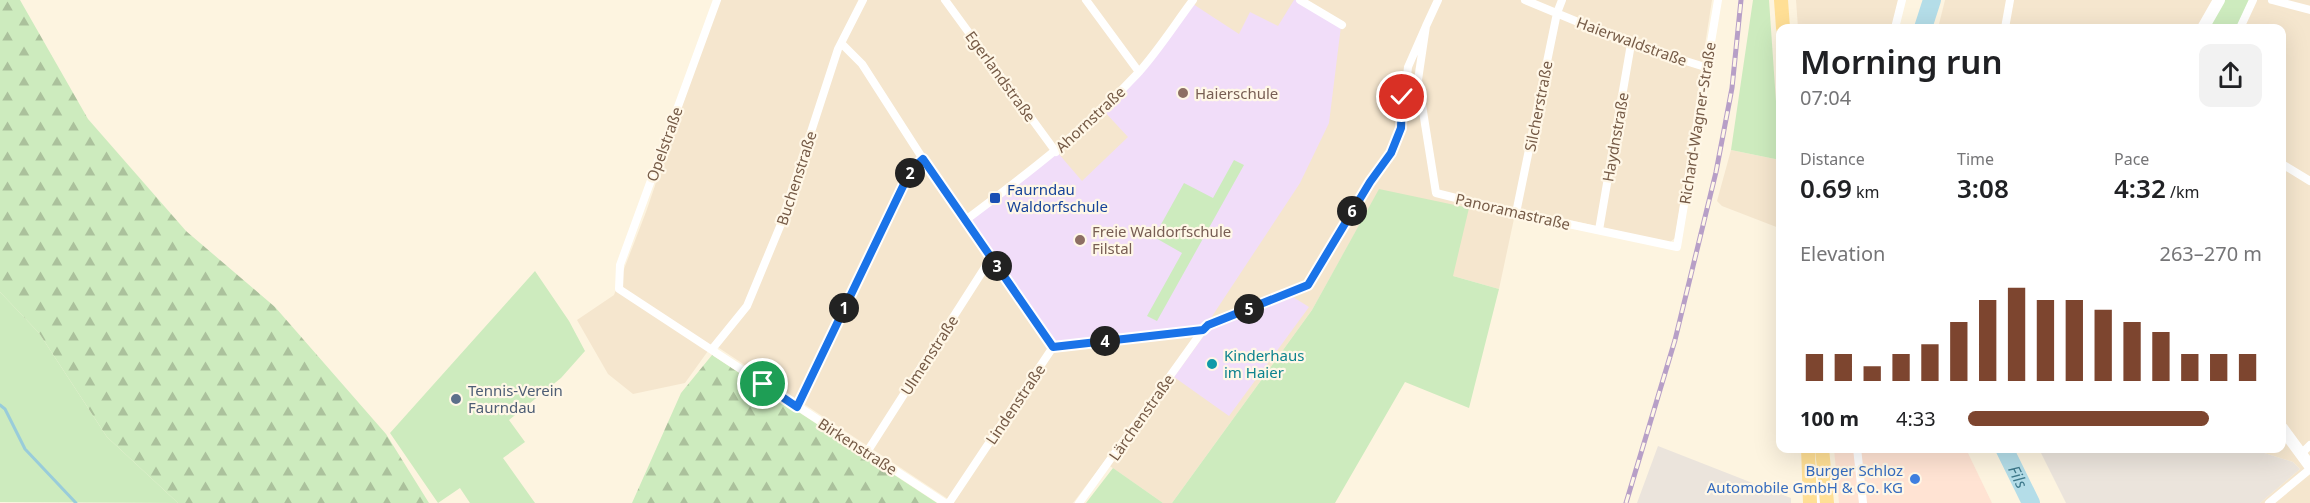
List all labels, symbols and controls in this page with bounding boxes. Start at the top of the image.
street label: Haierwaldstraße [1574,12,1690,70]
street label: Egerlandstraße [961,26,1041,126]
text: Morning run [1800,39,2002,84]
street label: Richard-Wagner-Straße [1674,40,1720,206]
button: share [2199,44,2262,107]
street label: Silcherstraße [1519,59,1557,153]
pin [1376,71,1427,122]
icon: check [1385,80,1418,113]
street label: Ahornstraße [1051,82,1129,156]
place label: Haierschule [1195,83,1278,103]
text: 07:04 [1800,84,1851,111]
marker: Haierschule [1176,86,1190,100]
street label: Haydnstraße [1597,91,1633,183]
street label: Opelstraße [641,104,687,184]
street label: Buchenstraße [771,128,821,228]
text: Distance [1800,148,1865,170]
text: Time [1957,148,1994,170]
text: Pace [2114,148,2149,170]
pin: 2 [895,158,925,188]
text: 2 [905,162,915,184]
text: 0.69 [1800,170,1852,206]
text: 3:08 [1957,170,2009,206]
text: 4:32 [2114,170,2166,206]
place label: Faurndau Waldorfschule [1007,179,1108,216]
text: km [1852,181,1879,203]
text: /km [2166,181,2199,203]
street label: Panoramastraße [1454,188,1572,234]
marker: Faurndau Waldorfschule [988,191,1002,205]
pin: 6 [1337,196,1367,226]
text: 6 [1347,200,1357,222]
place label: Freie Waldorfschule Filstal [1092,221,1231,258]
marker: Freie Waldorfschule Filstal [1073,233,1087,247]
text: Elevation [1800,240,1885,267]
text: 263–270 m [2159,240,2262,267]
pin: 3 [982,251,1012,281]
text: 3 [992,255,1002,277]
pin: 1 [829,293,859,323]
pin: 5 [1234,294,1264,324]
text: 1 [839,297,849,319]
text: 5 [1244,298,1254,320]
street label: Ulmenstraße [896,311,962,399]
pin: 4 [1090,326,1120,356]
text: 4 [1100,330,1110,352]
place label: Kinderhaus im Haier [1224,345,1304,382]
marker: Kinderhaus im Haier [1205,357,1219,371]
pin [737,358,788,409]
street label: Lindenstraße [981,360,1049,448]
icon: arrive [746,367,779,400]
street label: Lärchenstraße [1104,370,1178,464]
place label: Tennis-Verein Faurndau [468,380,563,417]
marker: Tennis-Verein Faurndau [449,392,463,406]
text: 100 m [1800,405,1859,432]
text: 4:33 [1896,405,1936,432]
street label: Birkenstraße [815,413,901,479]
place label: Burger Schloz Automobile GmbH & Co. KG [1707,460,1903,497]
water label: Fils [2003,462,2033,492]
marker: Burger Schloz Automobile GmbH & Co. KG [1908,472,1922,486]

